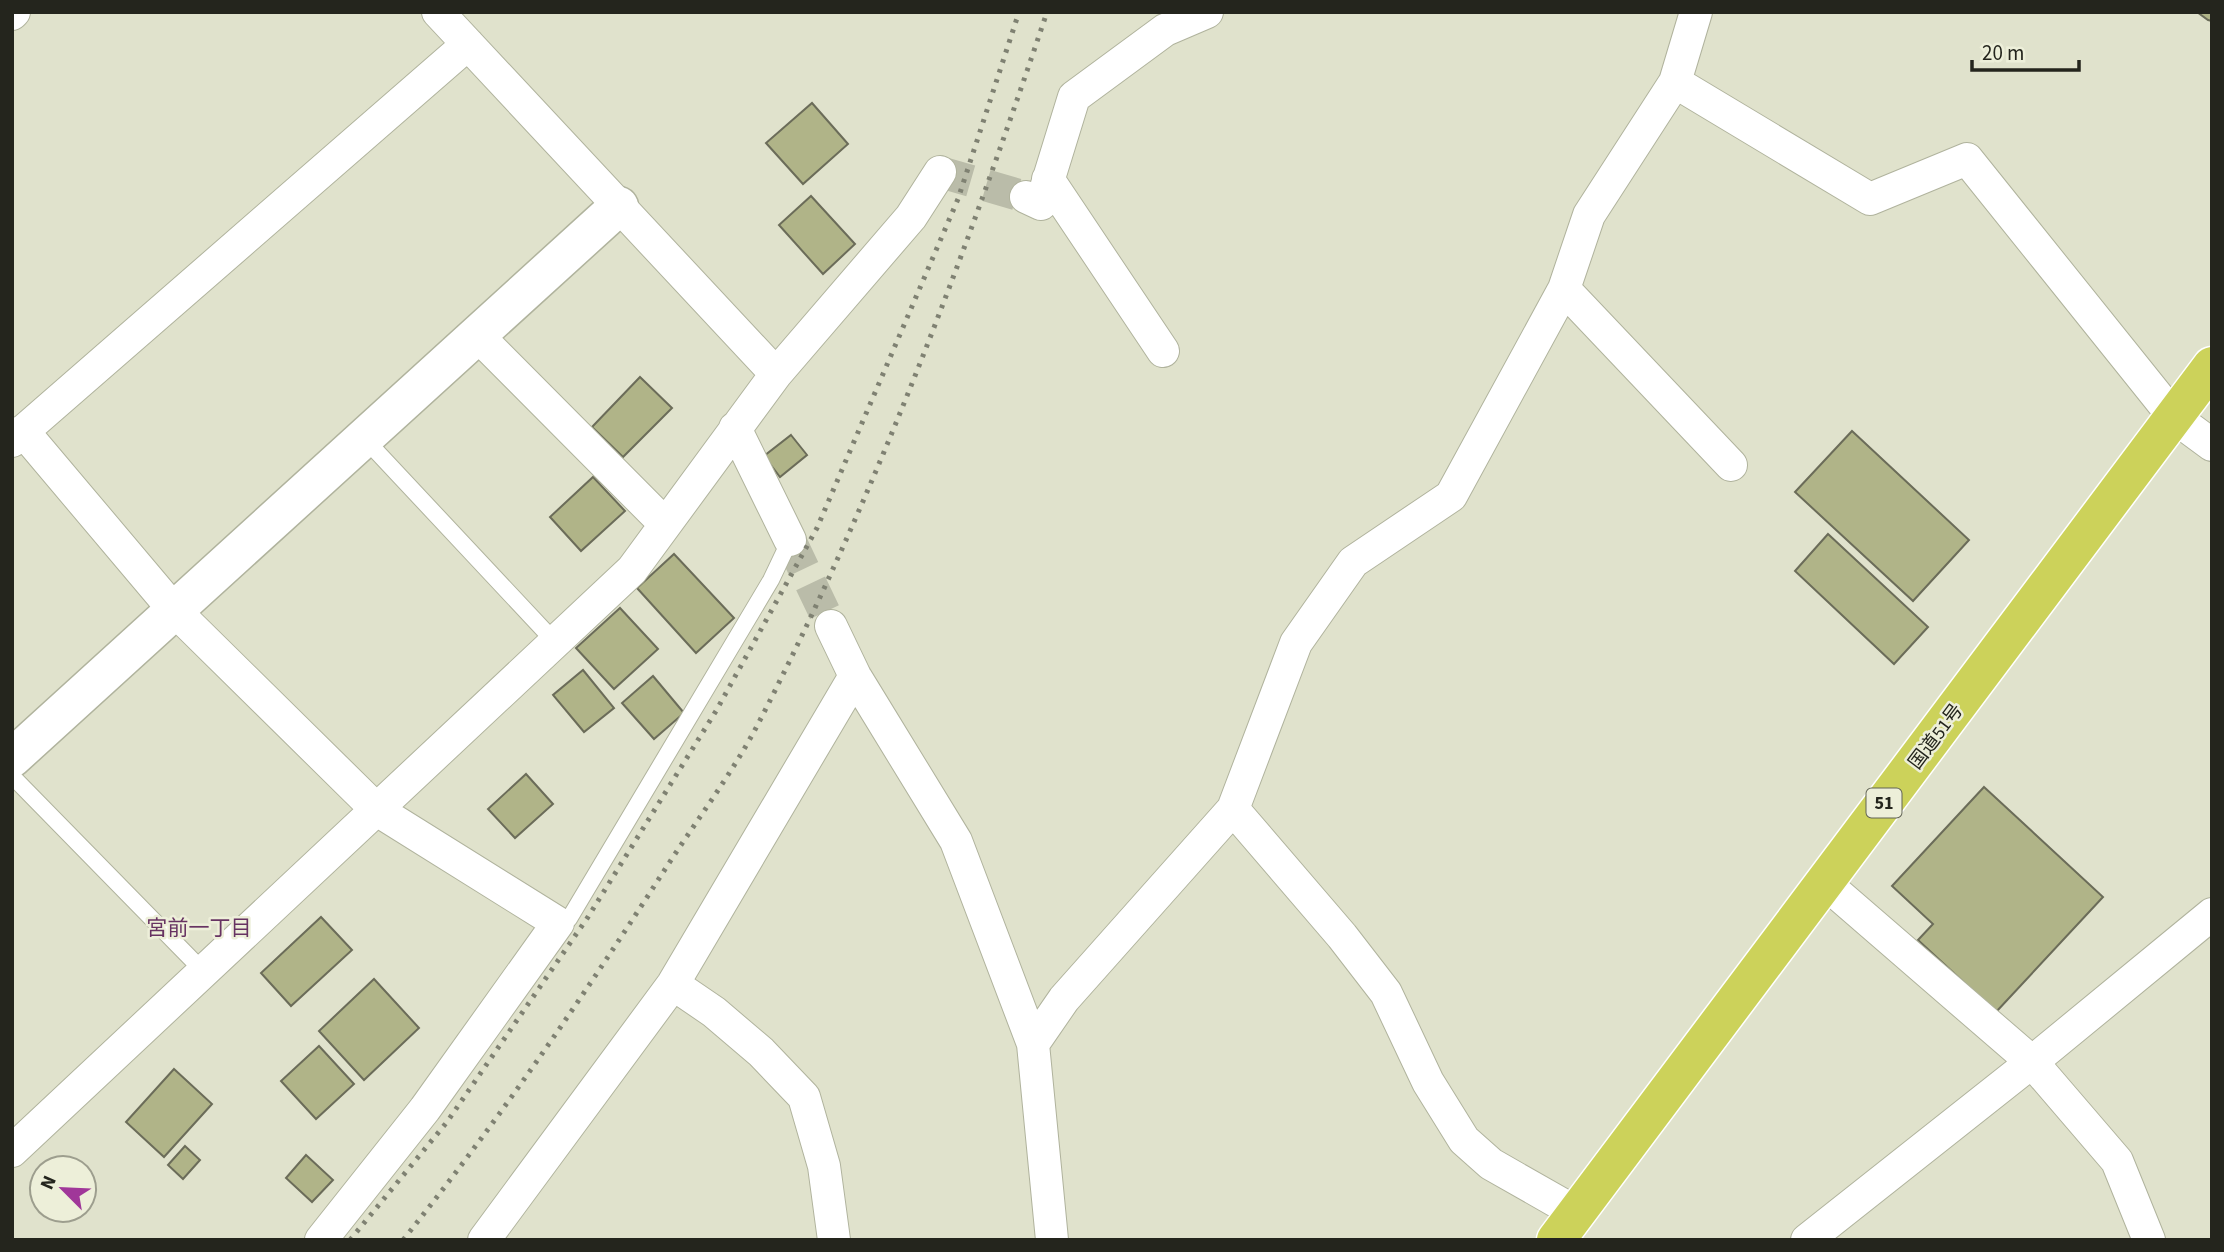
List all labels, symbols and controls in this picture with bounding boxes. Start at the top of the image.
scale bar [1972,28,2079,72]
text: 20 m [1982,38,2024,68]
street label: 国道51号 [1903,698,1970,775]
road number: 51 [1867,788,1902,818]
district label: 宮前一丁目 [147,913,252,943]
north arrow [28,1154,98,1224]
text: N [34,1171,64,1194]

